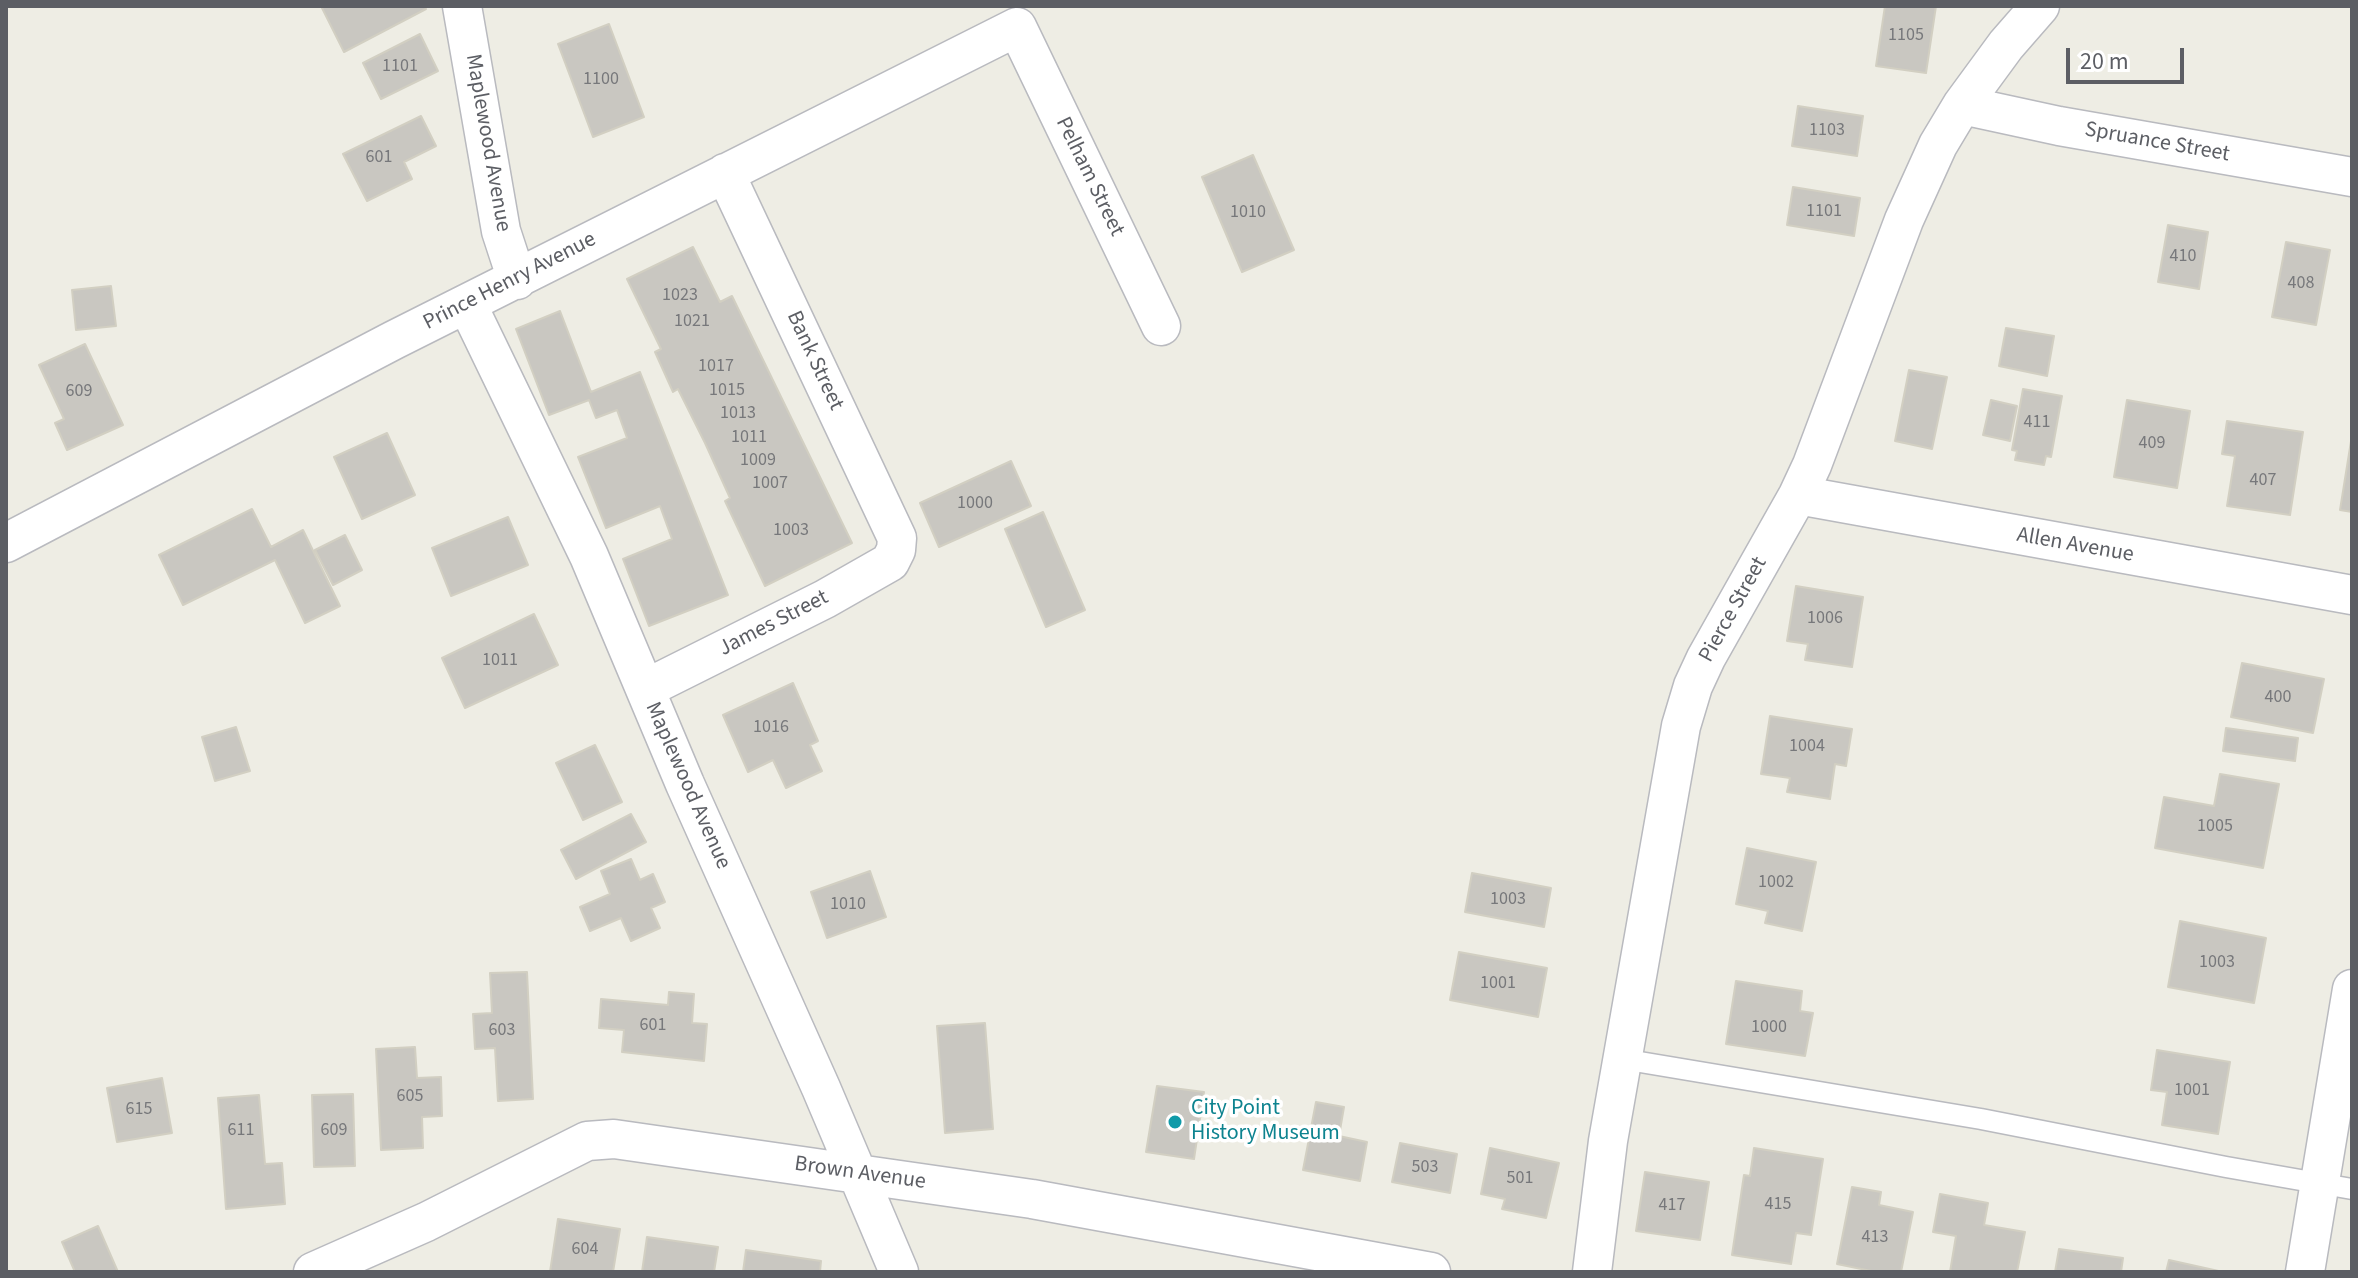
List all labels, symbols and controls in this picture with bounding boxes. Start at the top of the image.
house number: 1105 [1888,25,1924,47]
scale bar [2070,32,2188,82]
text: 20 m [2080,44,2129,79]
street label: Maplewood Avenue [458,52,516,234]
house number: 1101 [382,56,418,78]
house number: 1100 [583,69,619,91]
street label: Pelham Street [1049,113,1129,241]
street label: Spruance Street [2082,117,2232,169]
house number: 1103 [1809,120,1845,142]
house number: 601 [366,147,392,169]
house number: 1101 [1806,201,1842,223]
house number: 1010 [1230,202,1266,224]
street label: Prince Henry Avenue [419,227,601,337]
house number: 410 [2170,246,2196,268]
house number: 408 [2288,273,2314,295]
house number: 1023 [662,285,698,307]
street label: Bank Street [780,307,848,415]
house number: 1021 [674,311,710,333]
house number: 1017 [698,356,734,378]
house number: 1015 [709,380,745,402]
house number: 609 [66,381,92,403]
house number: 1013 [720,403,756,425]
house number: 411 [2024,412,2050,434]
house number: 1011 [731,427,767,449]
house number: 409 [2139,433,2165,455]
house number: 1009 [740,450,776,472]
house number: 407 [2250,470,2276,492]
house number: 1007 [752,473,788,495]
house number: 1000 [957,493,993,515]
house number: 1003 [773,520,809,542]
street label: Allen Avenue [2014,523,2136,569]
street label: Pierce Street [1694,553,1774,667]
street label: James Street [715,585,833,663]
house number: 1006 [1807,608,1843,630]
house number: 1011 [482,650,518,672]
house number: 400 [2265,687,2291,709]
street label: Maplewood Avenue [638,698,736,874]
house number: 1016 [753,717,789,739]
house number: 1004 [1789,736,1825,758]
house number: 1005 [2197,816,2233,838]
house number: 1002 [1758,872,1794,894]
house number: 1003 [1490,889,1526,911]
house number: 1010 [830,894,866,916]
house number: 1003 [2199,952,2235,974]
house number: 1001 [1480,973,1516,995]
house number: 601 [640,1015,666,1037]
house number: 1000 [1751,1017,1787,1039]
house number: 603 [489,1020,515,1042]
house number: 1001 [2174,1080,2210,1102]
house number: 605 [397,1086,423,1108]
place label: City Point History Museum [1191,1096,1340,1148]
house number: 615 [126,1099,152,1121]
marker: City Point History Museum [1166,1113,1184,1131]
house number: 611 [228,1120,254,1142]
house number: 609 [321,1120,347,1142]
street label: Brown Avenue [793,1152,927,1196]
house number: 503 [1412,1157,1438,1179]
house number: 501 [1507,1168,1533,1190]
house number: 415 [1765,1194,1791,1216]
house number: 417 [1659,1195,1685,1217]
house number: 413 [1862,1227,1888,1249]
house number: 604 [572,1239,598,1261]

